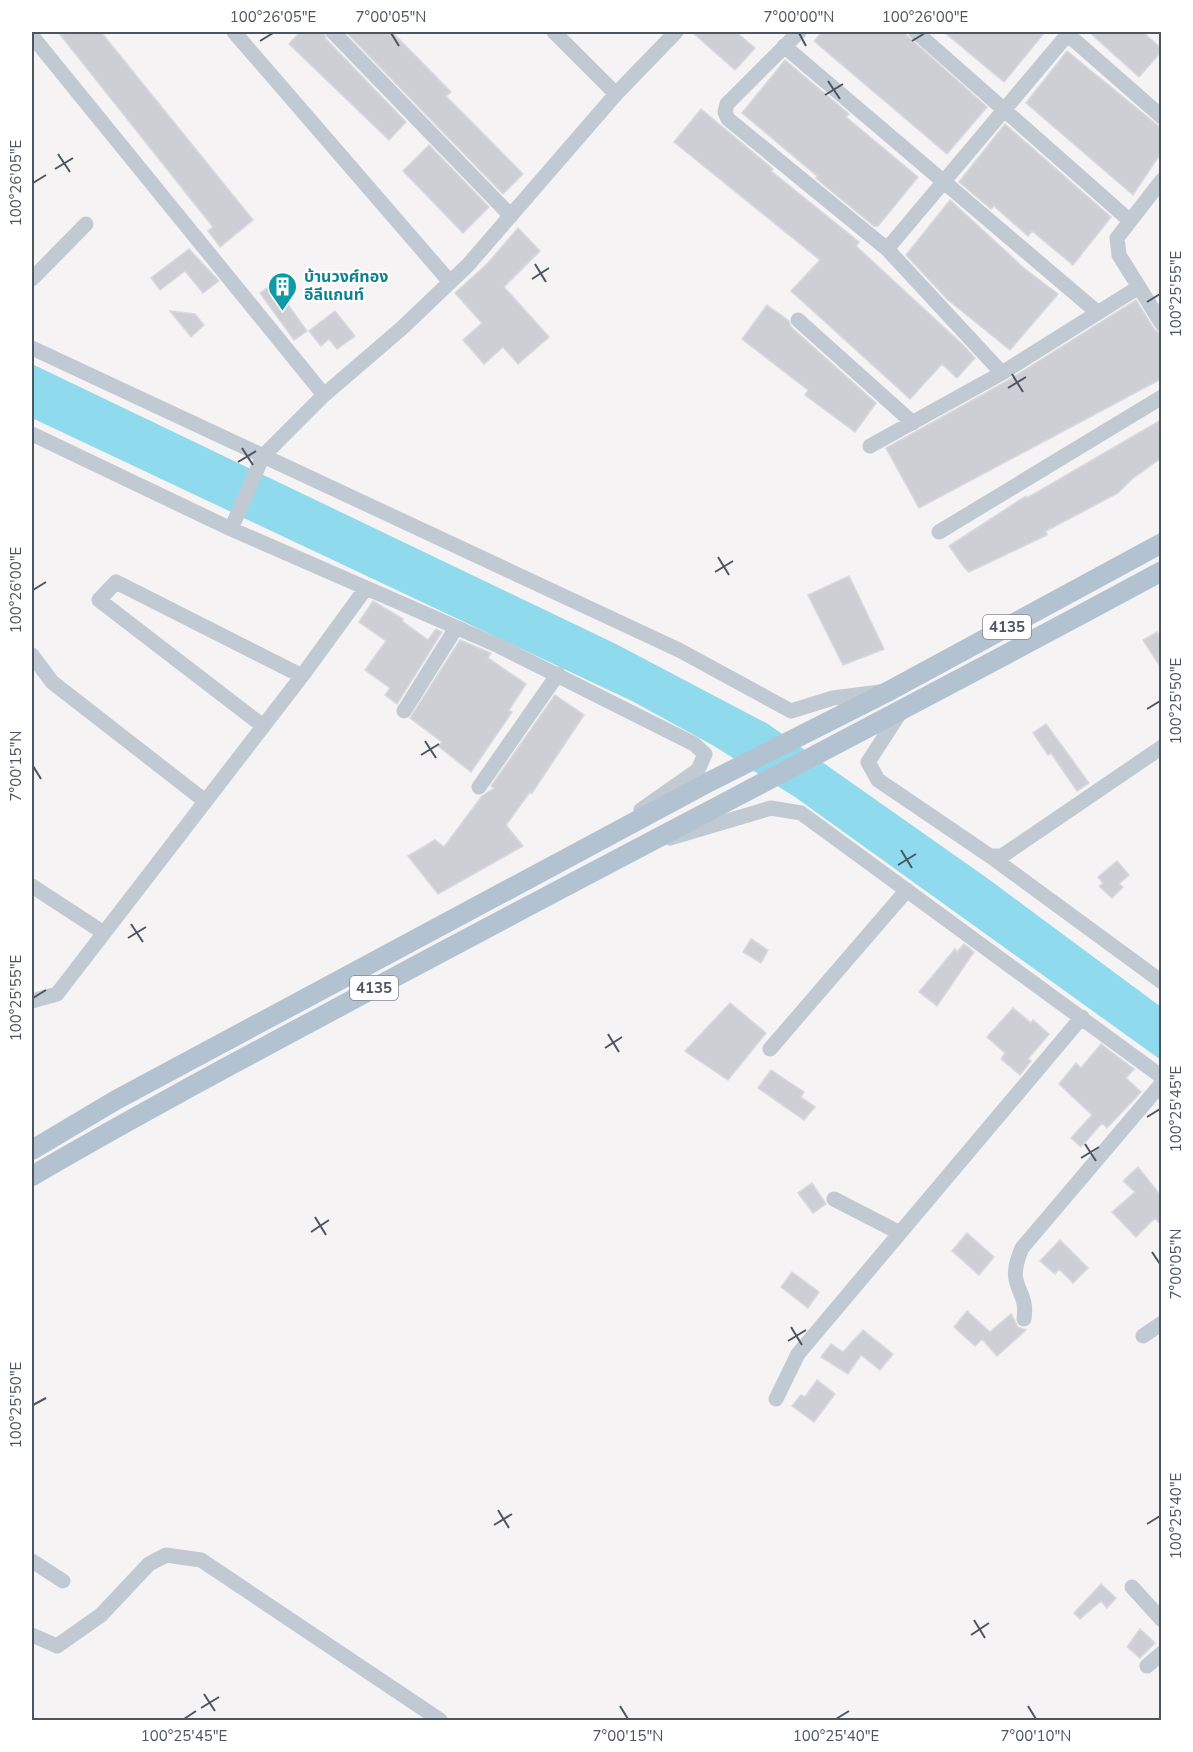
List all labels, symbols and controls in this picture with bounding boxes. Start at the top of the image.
text: 100°26'05"E [230,7,316,27]
text: 7°00'05"N [356,7,426,27]
text: 7°00'00"N [764,7,834,27]
text: 100°26'00"E [882,7,968,27]
text: 100°26'05"E [6,140,26,226]
text: 100°25'55"E [1166,251,1186,337]
place label: บ้านวงศ์ทอง อีลีแกนท์ [304,266,388,306]
building icon: บ้านวงศ์ทอง อีลีแกนท์ [267,270,299,312]
text: 100°26'00"E [6,547,26,633]
road number: 4135 [983,615,1031,639]
text: 100°25'50"E [1166,658,1186,744]
text: 7°00'15"N [6,731,26,801]
text: 100°25'55"E [6,955,26,1041]
road number: 4135 [350,976,398,1000]
text: 100°25'45"E [1166,1066,1186,1152]
text: 7°00'05"N [1166,1229,1186,1299]
text: 100°25'50"E [6,1362,26,1448]
text: 100°25'40"E [1166,1473,1186,1559]
text: 100°25'45"E [141,1726,227,1746]
text: 7°00'15"N [593,1726,663,1746]
text: 100°25'40"E [793,1726,879,1746]
text: 7°00'10"N [1001,1726,1071,1746]

